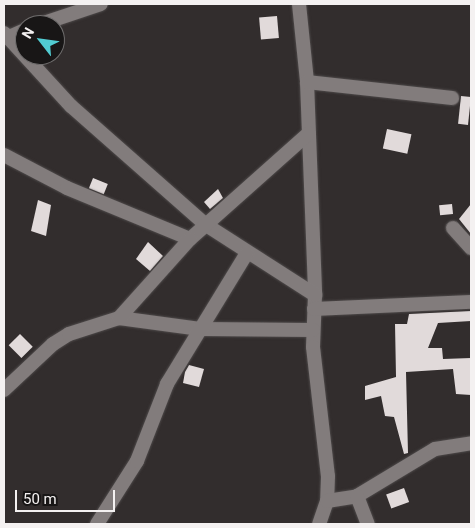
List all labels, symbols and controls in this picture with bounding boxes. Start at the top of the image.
north arrow [15,15,65,65]
text: N [18,25,37,41]
scale bar [18,480,118,512]
text: 50 m [23,490,57,508]

